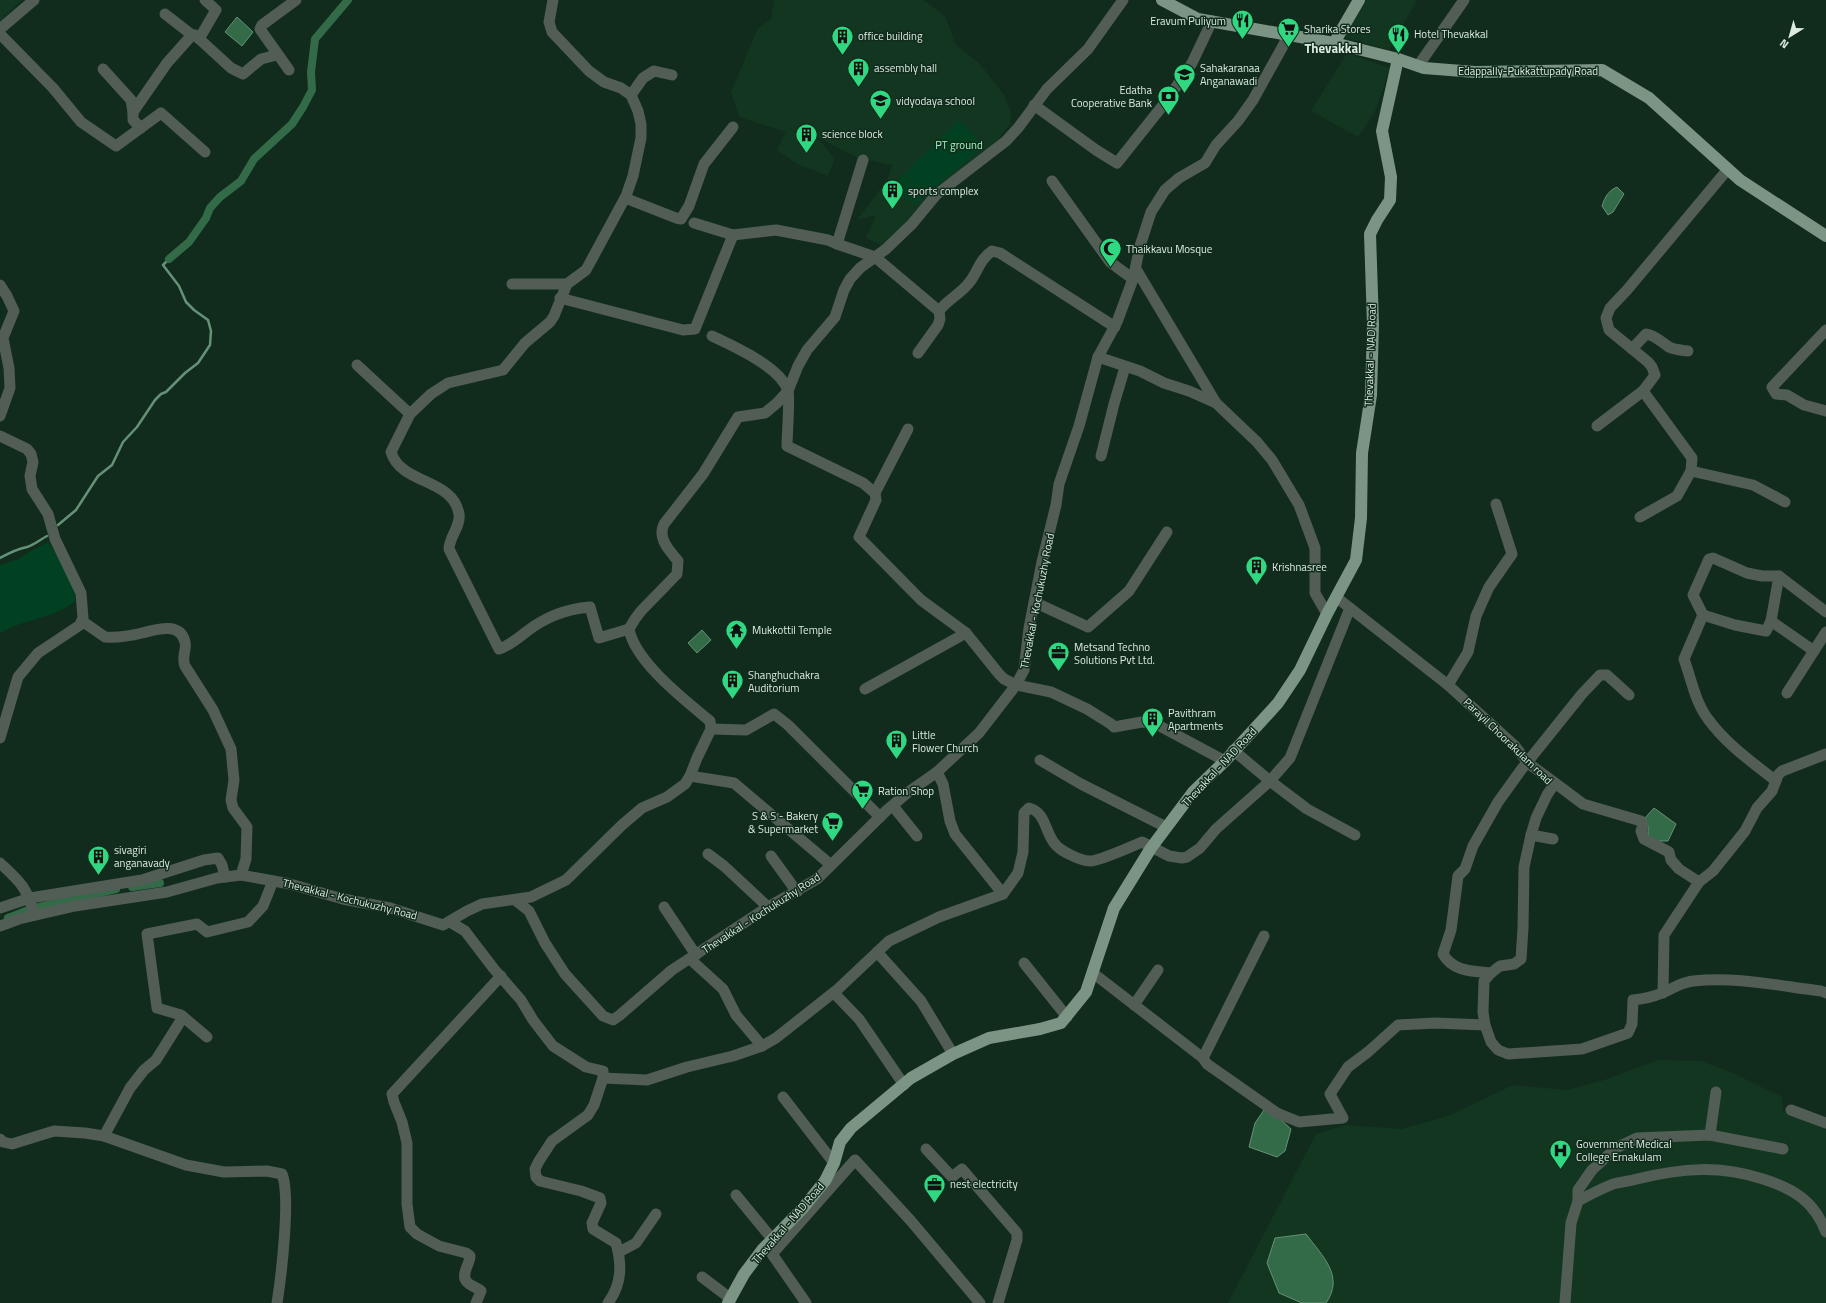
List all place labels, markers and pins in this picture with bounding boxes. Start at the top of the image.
restaurant icon: Eravum Puliyum [1229,8,1255,41]
place label: Eravum Puliyum [1150,13,1226,29]
supermarket icon: Sharika Stores [1275,16,1301,49]
place label: Sharika Stores [1304,21,1371,37]
restaurant icon: Hotel Thevakkal [1386,21,1412,54]
building icon: office building [829,23,855,56]
place label: Hotel Thevakkal [1414,26,1488,42]
place label: office building [858,28,923,44]
building icon: assembly hall [846,55,872,88]
place label: assembly hall [874,60,937,76]
place label: Sahakaranaa Anganawadi [1200,60,1260,89]
school or university icon: Sahakaranaa Anganawadi [1172,61,1198,94]
place label: Edatha Cooperative Bank [1071,82,1153,111]
bank icon: Edatha Cooperative Bank [1155,83,1181,116]
school or university icon: vidyodaya school [867,88,893,121]
place label: vidyodaya school [896,93,975,109]
building icon: science block [794,121,820,154]
place label: science block [822,126,883,142]
building icon: sports complex [880,178,906,211]
place label: sports complex [908,183,979,199]
mosque icon: Thaikkavu Mosque [1097,236,1123,269]
place label: Thaikkavu Mosque [1126,241,1213,257]
building icon: Krishnasree [1243,554,1269,587]
place label: Krishnasree [1272,559,1327,575]
temple icon: Mukkottil Temple [724,617,750,650]
place label: Mukkottil Temple [752,622,832,638]
place label: Metsand Techno Solutions Pvt Ltd. [1074,639,1155,668]
office icon: Metsand Techno Solutions Pvt Ltd. [1045,640,1071,673]
place label: Shanghuchakra Auditorium [748,667,820,696]
building icon: Shanghuchakra Auditorium [719,668,745,701]
place label: Pavithram Apartments [1168,705,1223,734]
building icon: Pavithram Apartments [1140,706,1166,739]
place label: Little Flower Church [912,727,978,756]
building icon: Little Flower Church [884,728,910,761]
supermarket icon: Ration Shop [849,778,875,811]
place label: Ration Shop [878,783,934,799]
place label: S & S - Bakery & Supermarket [748,808,819,837]
supermarket icon: S & S - Bakery & Supermarket [820,809,846,842]
place label: sivagiri anganavady [114,842,170,871]
building icon: sivagiri anganavady [85,843,111,876]
place label: Government Medical College Ernakulam [1576,1136,1672,1165]
hospital icon: Government Medical College Ernakulam [1548,1137,1574,1170]
office icon: nest electricity [922,1171,948,1204]
place label: nest electricity [950,1176,1018,1192]

